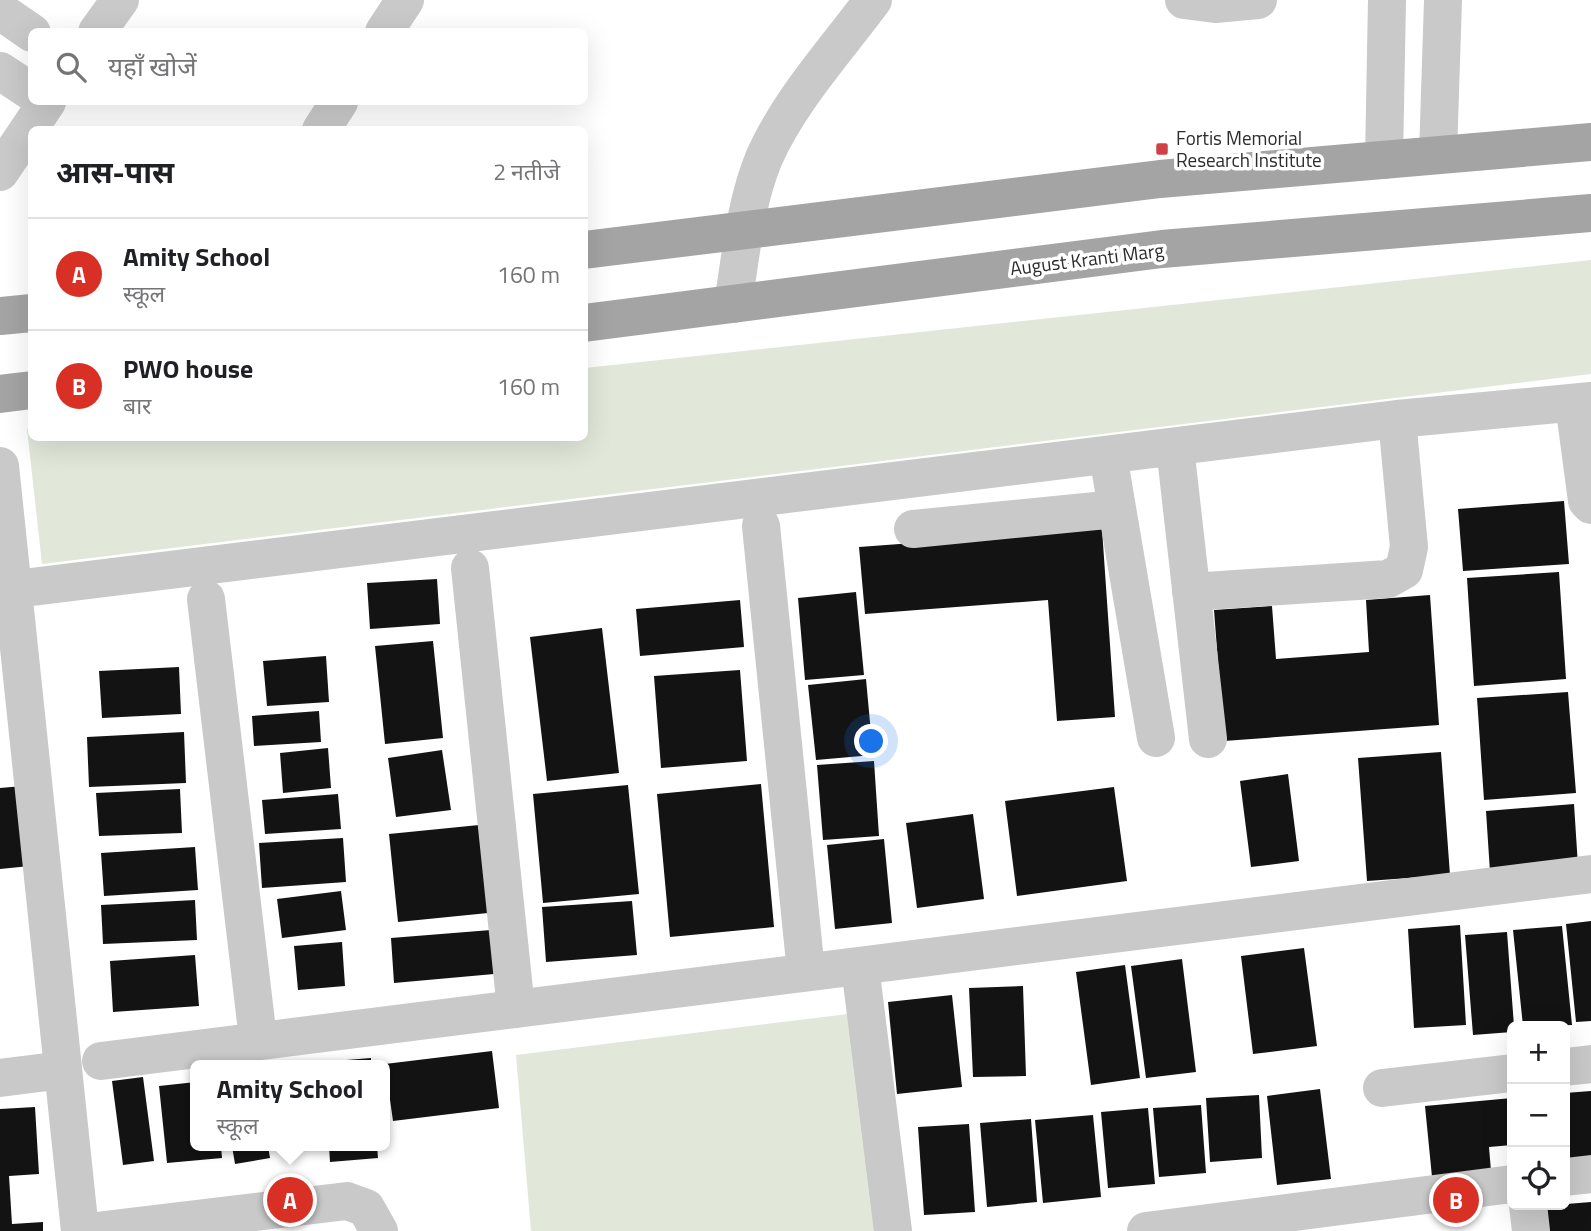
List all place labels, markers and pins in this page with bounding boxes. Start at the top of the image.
place label: Fortis Memorial Research Institute [1176,123,1322,174]
marker: Fortis Memorial Research Institute [1154,141,1170,157]
pin: A [267,1174,313,1226]
pin: B [1433,1174,1479,1226]

